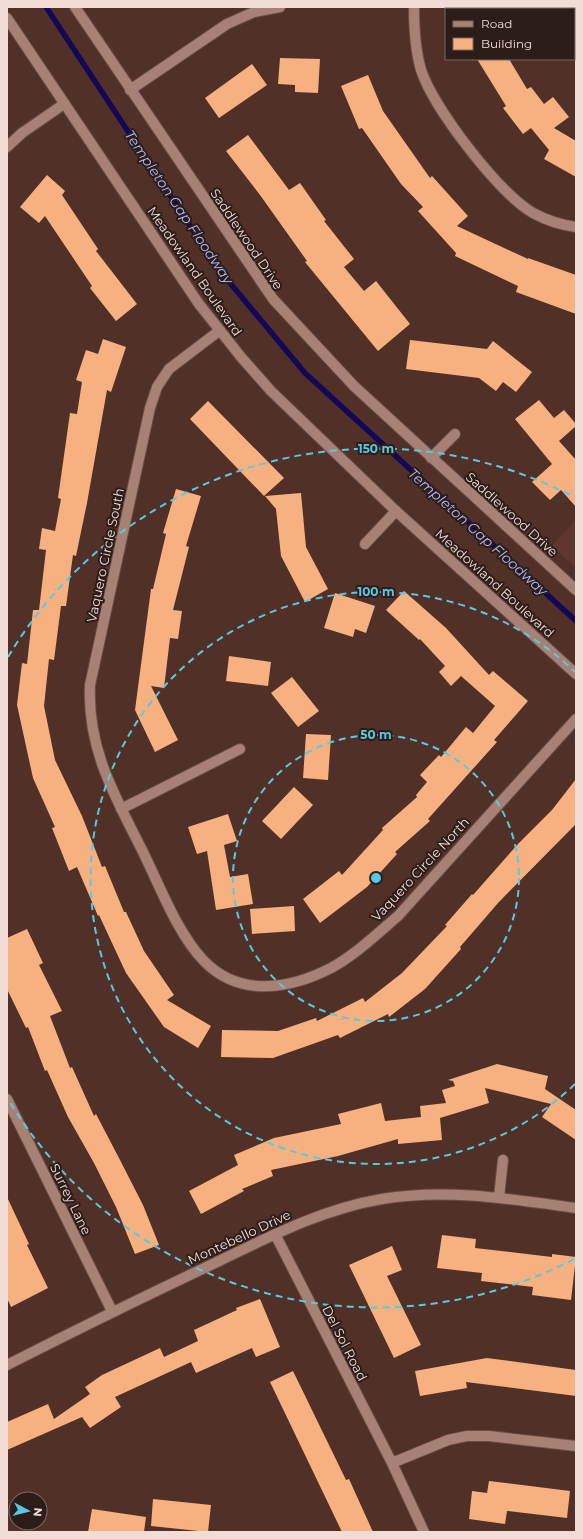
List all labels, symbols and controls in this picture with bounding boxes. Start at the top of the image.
legend [445,8,575,60]
text: Road [481,16,512,31]
text: Building [481,36,532,51]
water label: Templeton Gap Floodway [121,127,238,289]
street label: Saddlewood Drive [207,185,287,293]
street label: Meadowland Boulevard [144,203,246,339]
text: 150 m [358,441,394,456]
water label: Templeton Gap Floodway [404,464,553,600]
street label: Saddlewood Drive [463,468,561,560]
street label: Vaquero Circle South [83,486,127,624]
street label: Meadowland Boulevard [432,525,558,641]
text: 100 m [358,584,394,599]
text: 50 m [360,727,392,742]
street label: Vaquero Circle North [368,814,472,924]
centre of rings [369,871,383,885]
street label: Surrey Lane [47,1161,95,1237]
street label: Montebello Drive [185,1206,293,1268]
street label: Del Sol Road [319,1303,371,1383]
north arrow [8,1491,48,1531]
text: N [30,1507,45,1517]

